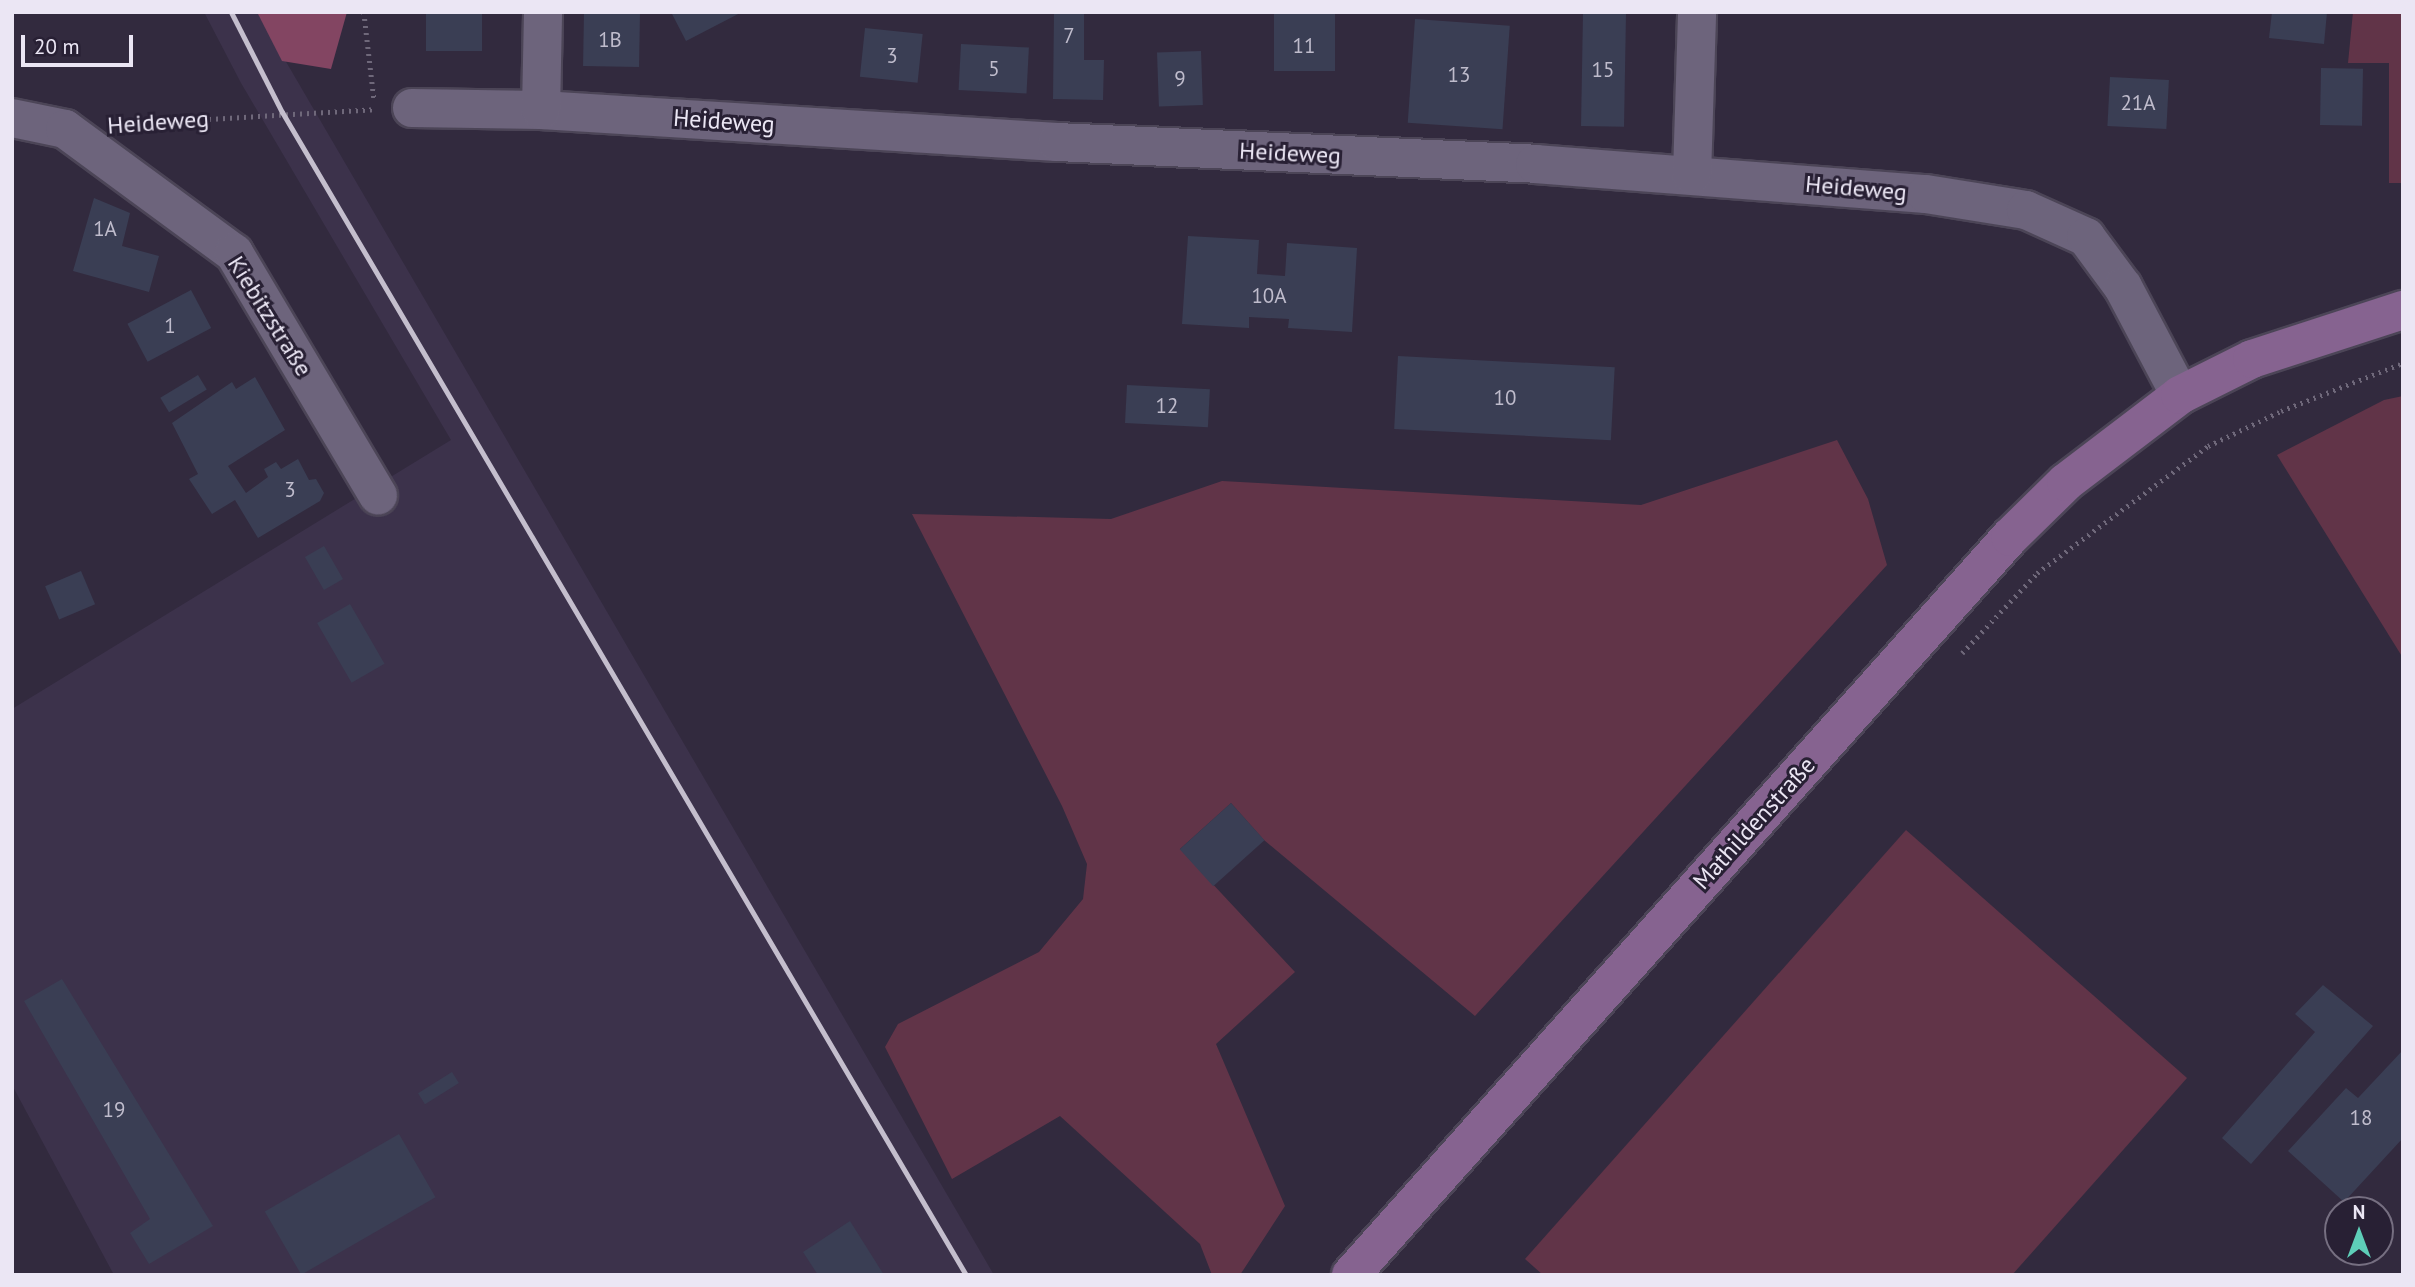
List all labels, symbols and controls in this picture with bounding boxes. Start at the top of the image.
scale bar [24,21,136,65]
house number: 7 [1063,23,1075,49]
house number: 1B [598,27,622,53]
text: 20 m [34,33,80,60]
house number: 11 [1293,33,1315,59]
house number: 3 [886,43,898,69]
house number: 5 [988,56,1000,82]
house number: 15 [1592,57,1614,83]
house number: 13 [1448,62,1470,88]
house number: 9 [1174,66,1186,92]
house number: 21A [2120,90,2156,116]
street label: Heideweg [672,103,776,139]
street label: Heideweg [106,104,210,140]
street label: Heideweg [1238,136,1342,170]
street label: Heideweg [1804,169,1908,207]
house number: 1A [93,216,117,242]
street label: Kiebitzstraße [222,251,318,381]
house number: 10A [1251,283,1287,309]
house number: 1 [164,313,176,339]
house number: 10 [1494,385,1516,411]
house number: 12 [1156,393,1178,419]
house number: 3 [284,477,296,503]
street label: Mathildenstraße [1687,751,1821,895]
house number: 19 [103,1097,125,1123]
house number: 18 [2350,1105,2372,1131]
north arrow [2324,1196,2394,1266]
text: N [2353,1200,2365,1224]

